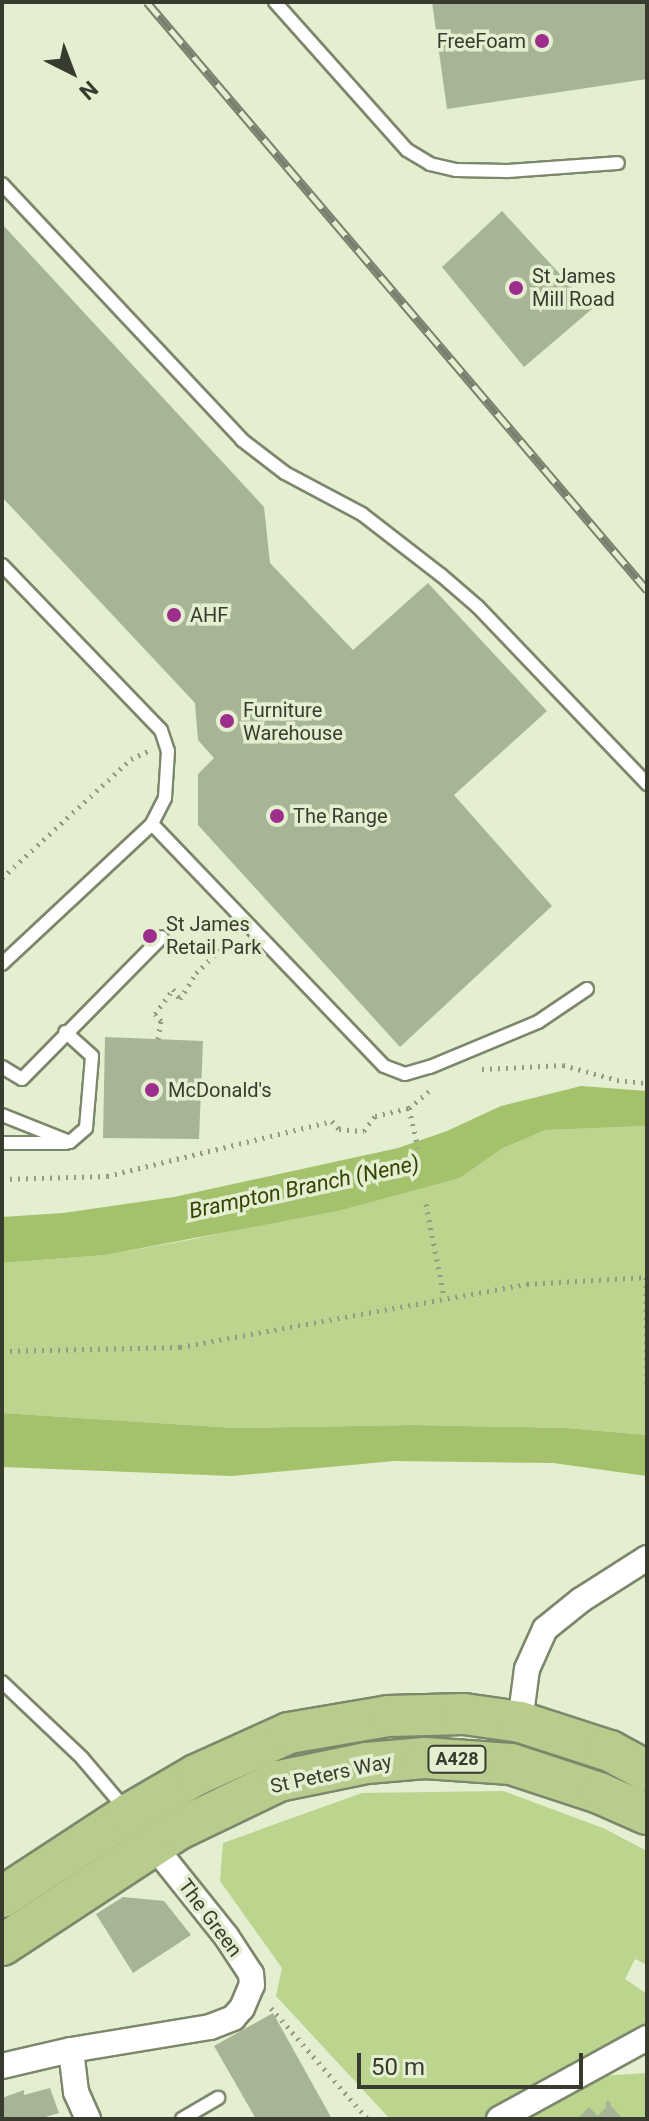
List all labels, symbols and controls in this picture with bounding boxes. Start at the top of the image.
place label: FreeFoam [437,29,526,53]
north arrow [32,32,112,112]
marker: FreeFoam [533,32,551,50]
text: N [74,76,103,105]
place label: St James Mill Road [532,264,616,311]
marker: St James Mill Road [507,279,525,297]
place label: AHF [190,603,228,627]
marker: AHF [165,606,183,624]
place label: Furniture Warehouse [243,698,343,745]
marker: Furniture Warehouse [218,712,236,730]
place label: The Range [293,804,388,828]
marker: The Range [268,807,286,825]
place label: St James Retail Park [166,912,261,959]
marker: St James Retail Park [141,927,159,945]
place label: McDonald's [168,1078,272,1102]
marker: McDonald's [143,1081,161,1099]
water label: Brampton Branch (Nene) [186,1150,422,1224]
road number: A428 [427,1745,487,1773]
street label: St Peters Way [268,1749,394,1799]
street label: The Green [173,1874,247,1962]
scale bar [361,2037,587,2087]
text: 50 m [371,2053,425,2081]

